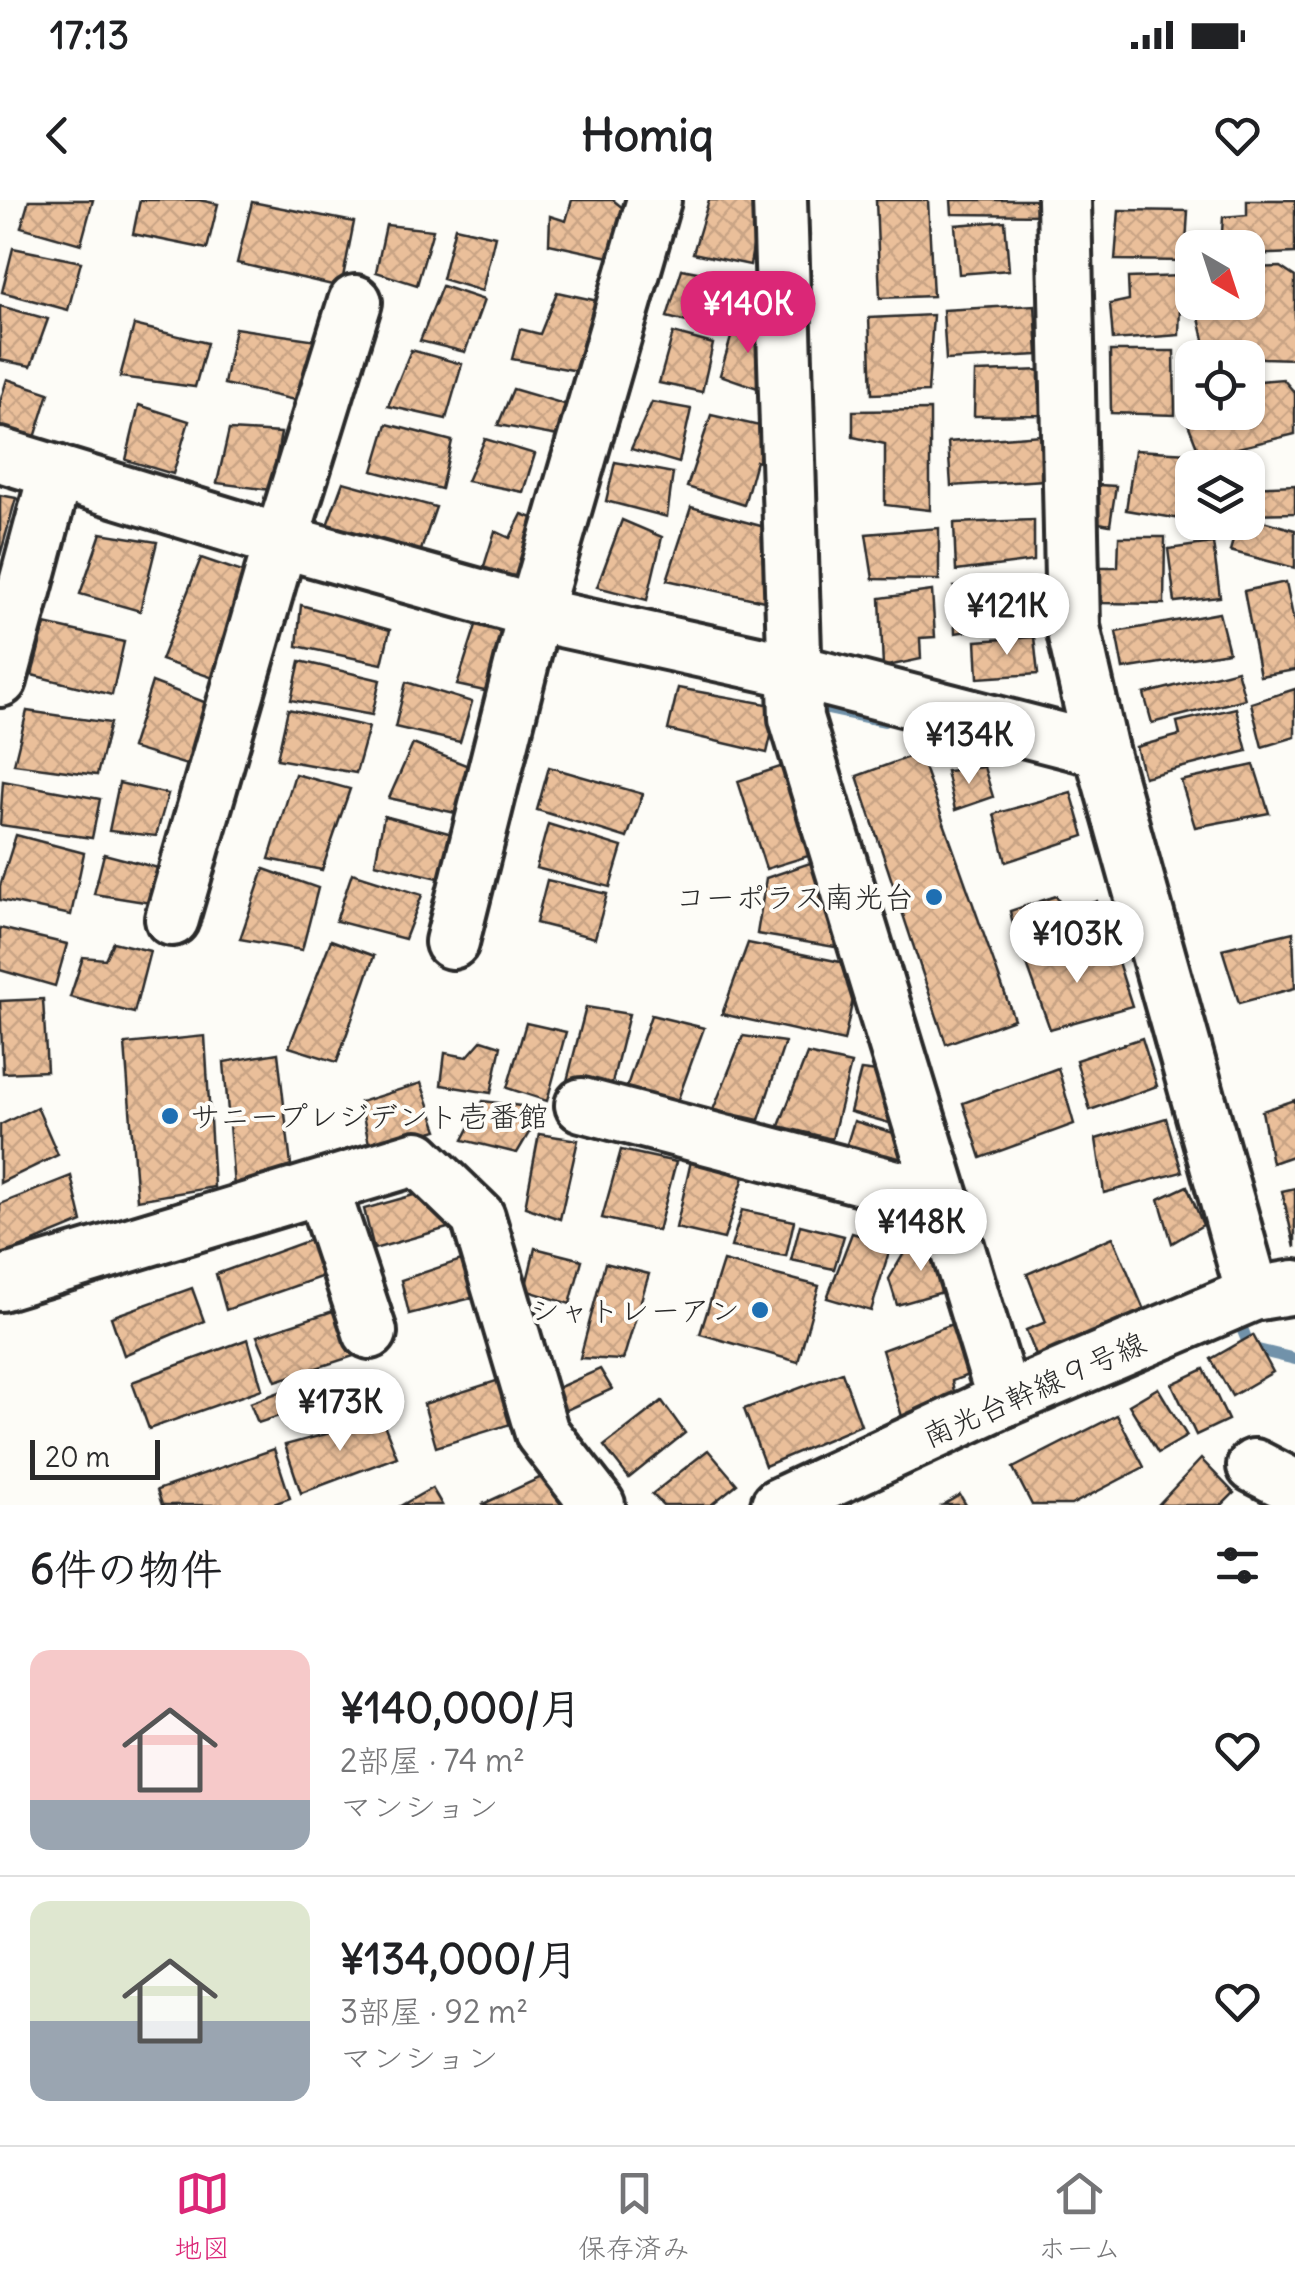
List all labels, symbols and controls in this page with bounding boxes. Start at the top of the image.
text: 17:13 [50,12,129,59]
text: Homiq [581,107,714,163]
icon: back [30,108,85,163]
icon: heart [1210,108,1265,163]
north arrow [1175,230,1265,320]
map controls [1175,230,1265,540]
pin: ¥140K [678,271,818,356]
text: ¥140K [703,283,793,324]
button: locate [1175,340,1265,430]
button: layers [1175,450,1265,540]
pin: ¥121K [937,573,1077,658]
text: ¥121K [966,585,1048,626]
pin: ¥134K [899,702,1039,787]
text: ¥134K [925,714,1013,755]
place label: コーポラス南光台 [675,878,914,916]
marker: コーポラス南光台 [923,886,945,908]
pin: ¥103K [1007,901,1147,986]
text: ¥103K [1032,913,1122,954]
place label: サニープレジデント壱番館 [190,1097,548,1135]
marker: サニープレジデント壱番館 [159,1105,181,1127]
pin: ¥148K [851,1189,991,1274]
text: ¥148K [877,1201,965,1242]
place label: シャトレーアン [529,1291,740,1329]
marker: シャトレーアン [749,1299,771,1321]
street label: 南光台幹線９号線 [917,1323,1151,1455]
pin: ¥173K [270,1369,410,1454]
text: ¥173K [297,1381,383,1422]
scale bar [30,1435,160,1480]
text: 20 m [45,1439,110,1475]
icon: filters [1210,1538,1265,1593]
text: 6件の物件 [30,1543,222,1595]
text: ¥140,000/月 [340,1682,582,1734]
icon: home [110,1690,230,1810]
icon: heart [1210,1723,1265,1778]
text: 2部屋 · 74 m² [340,1740,525,1781]
text: マンション [340,1786,499,1827]
text: ¥134,000/月 [340,1933,578,1985]
icon: home [110,1941,230,2061]
icon: heart [1210,1974,1265,2029]
text: 3部屋 · 92 m² [340,1991,528,2032]
text: マンション [340,2037,499,2078]
tab: 地図 [174,2166,230,2266]
tab: 保存済み [578,2166,690,2266]
tab: ホーム [1038,2166,1121,2266]

